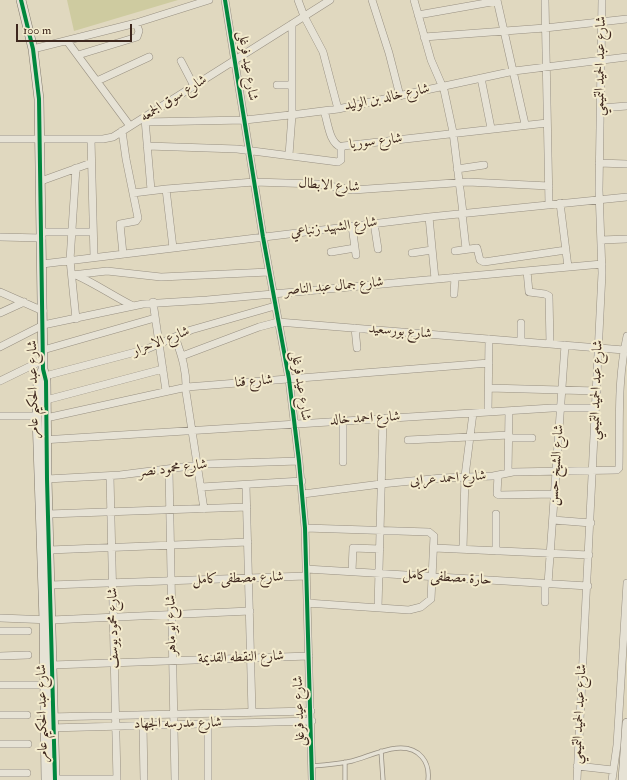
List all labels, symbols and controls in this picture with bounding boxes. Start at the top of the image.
scale bar [18,16,134,42]
street label: شارع عبد الحميد التميمي [592,16,610,116]
text: 100 m [23,23,51,38]
street label: شارع عيد فرغلى [233,30,261,102]
street label: شارع سوق الجمعه [138,72,210,126]
street label: شارع خالد بن الوليد [343,81,431,115]
street label: شارع سوريا [349,130,403,154]
street label: شارع الابطال [298,175,360,197]
street label: شارع الشهيد زنباعي [290,214,378,242]
street label: شارع جمال عبد الناصر [284,274,384,300]
street label: شارع بورسعيد [368,321,432,343]
street label: شارع الاحرار [130,323,192,361]
street label: شارع عبد الحكيم عامر [25,340,43,438]
street label: شارع عبد الحميد التميمي [587,340,607,440]
street label: شارع عيد فرغلى [286,350,314,422]
street label: شارع قنا [234,372,274,392]
street label: شارع احمد خالد [329,409,401,429]
street label: شارع الشيخ حسن [546,424,568,506]
street label: شارع محمود نصر [138,456,208,482]
street label: شارع احمد عرابى [409,468,487,490]
street label: حارة مصطفى كامل [402,566,492,590]
street label: شارع مصطفى كامل [192,569,284,589]
street label: شارع محمود يوسف [105,587,123,669]
street label: شارع ابو ماهر [163,595,181,655]
street label: شارع النقطه القديمة [198,648,284,668]
street label: شارع عبد الحكيم عامر [34,664,52,762]
street label: شارع عبد الحميد التميمي [569,664,591,764]
street label: شارع عيد فرغلى [290,675,310,747]
street label: شارع مدرسه الجهاد [134,715,222,733]

